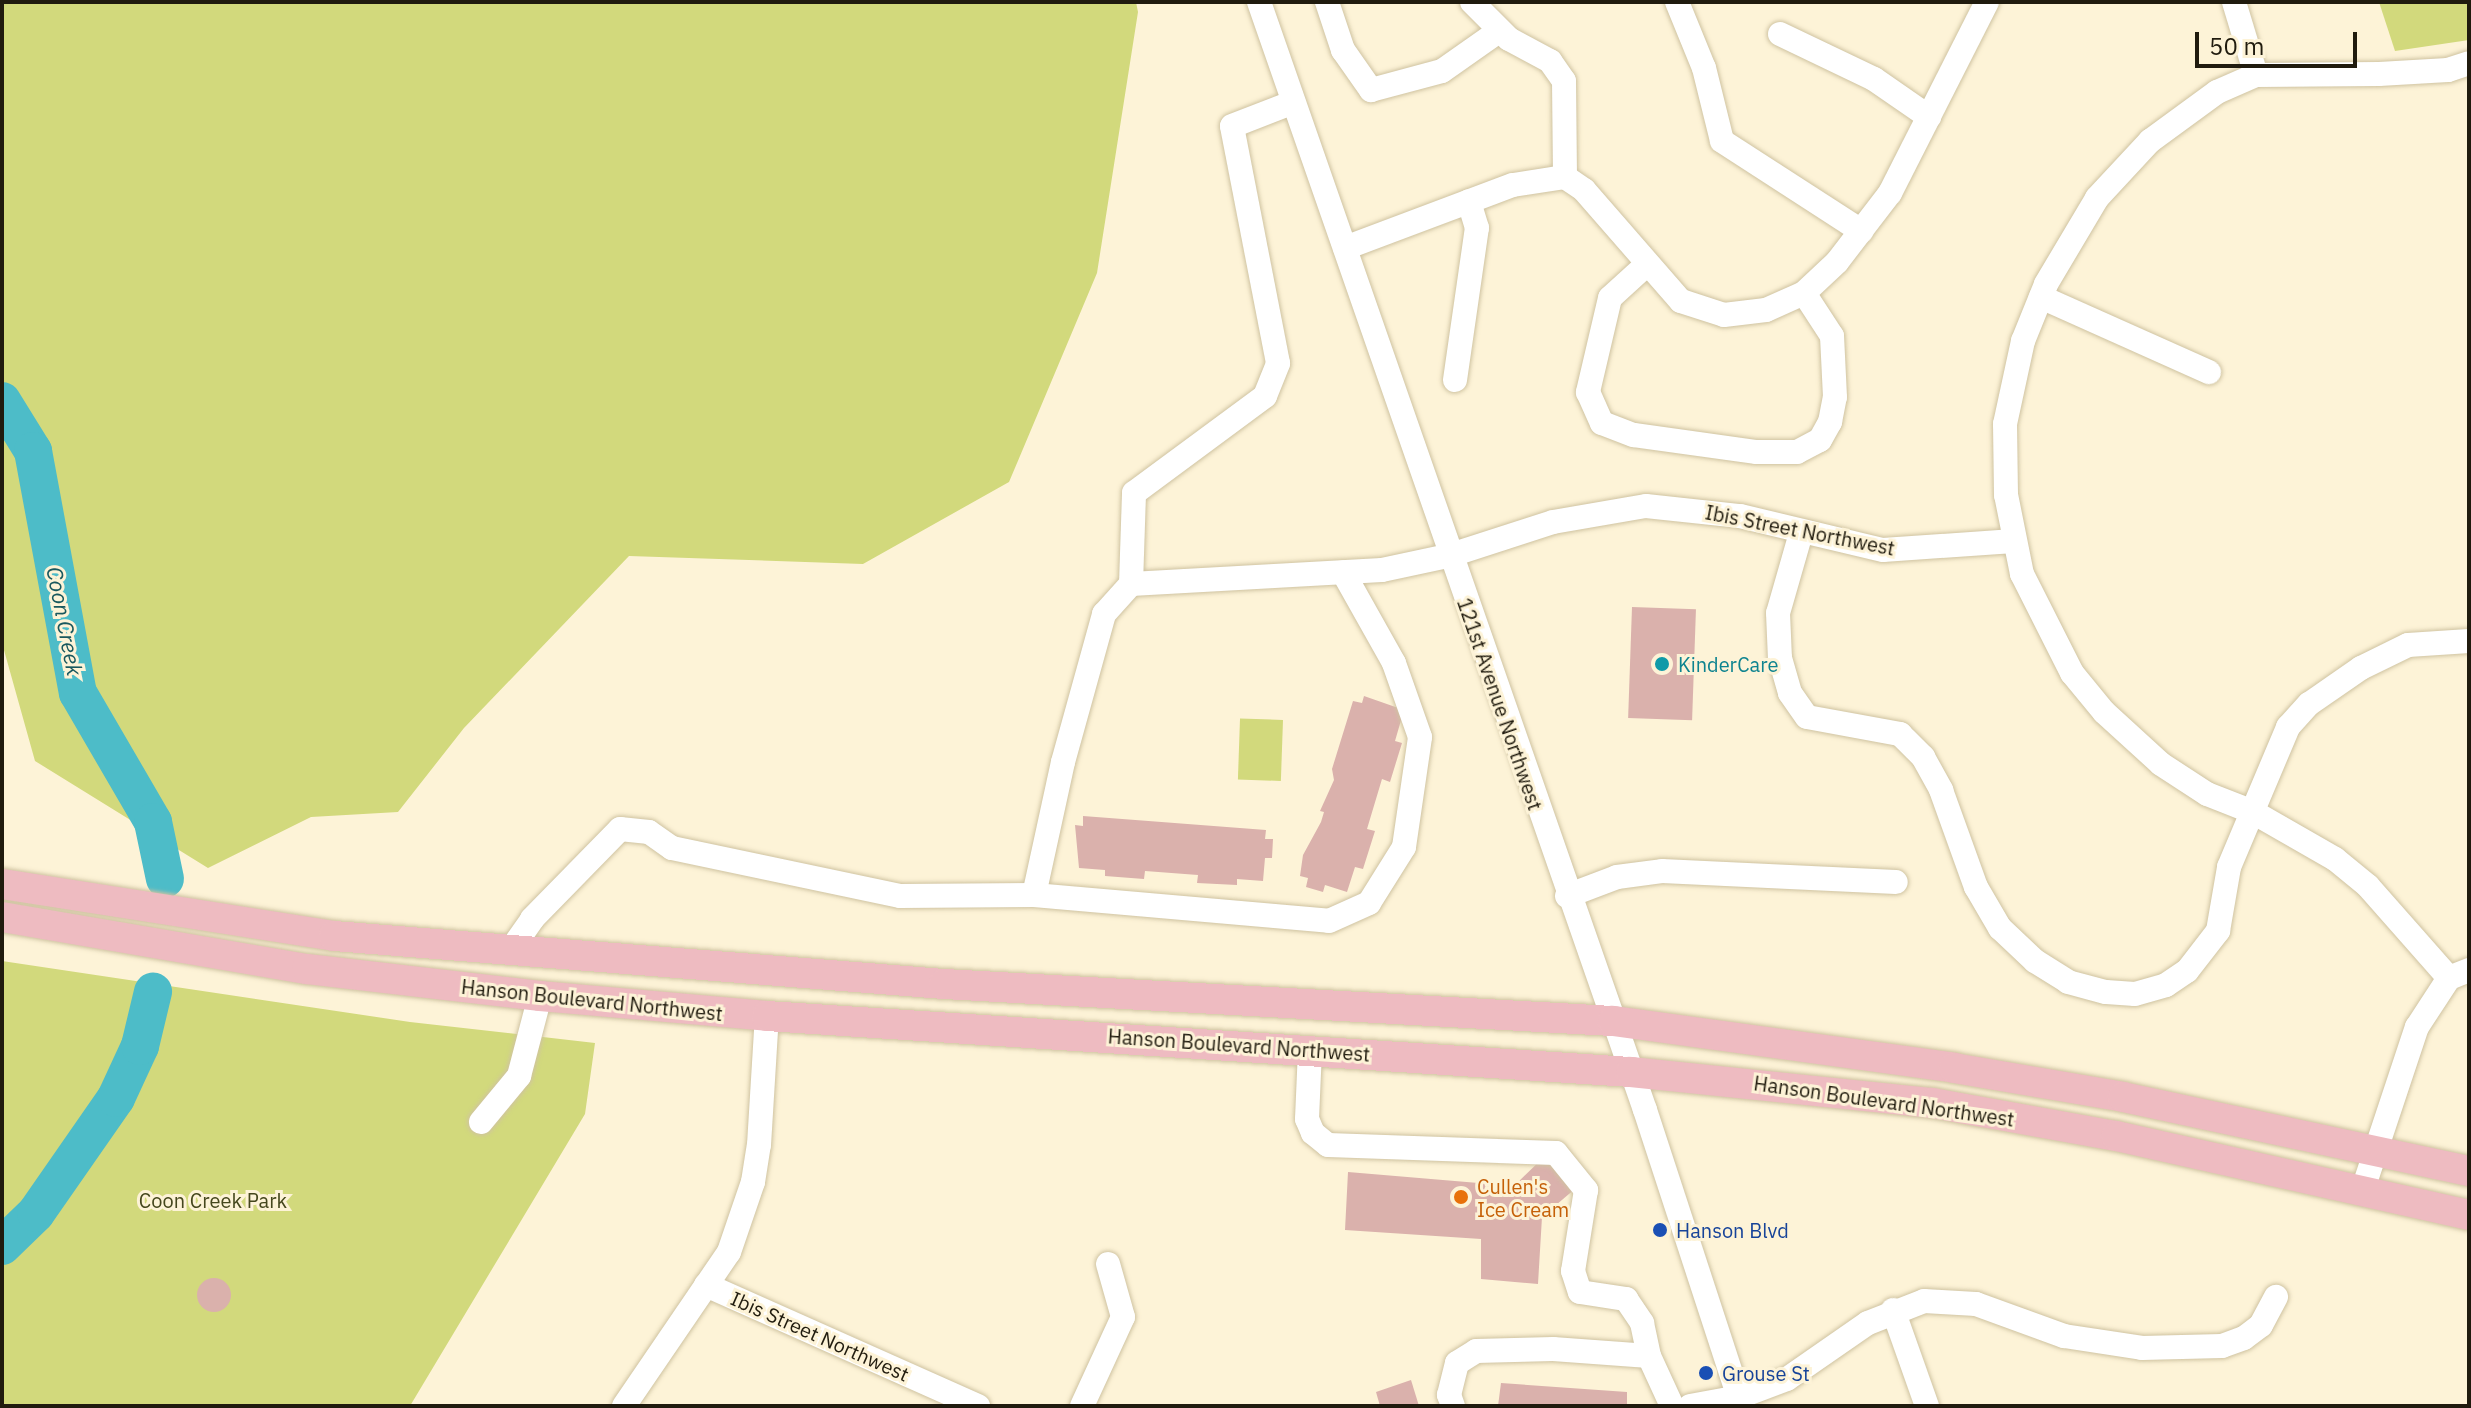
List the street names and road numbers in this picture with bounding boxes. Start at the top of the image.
street label: Ibis Street Northwest [1703,500,1897,560]
street label: 121st Avenue Northwest [1452,595,1548,813]
street label: Hanson Boulevard Northwest [460,974,724,1026]
street label: Hanson Boulevard Northwest [1107,1024,1371,1066]
street label: Hanson Boulevard Northwest [1752,1071,2016,1131]
street label: Ibis Street Northwest [727,1286,913,1386]

